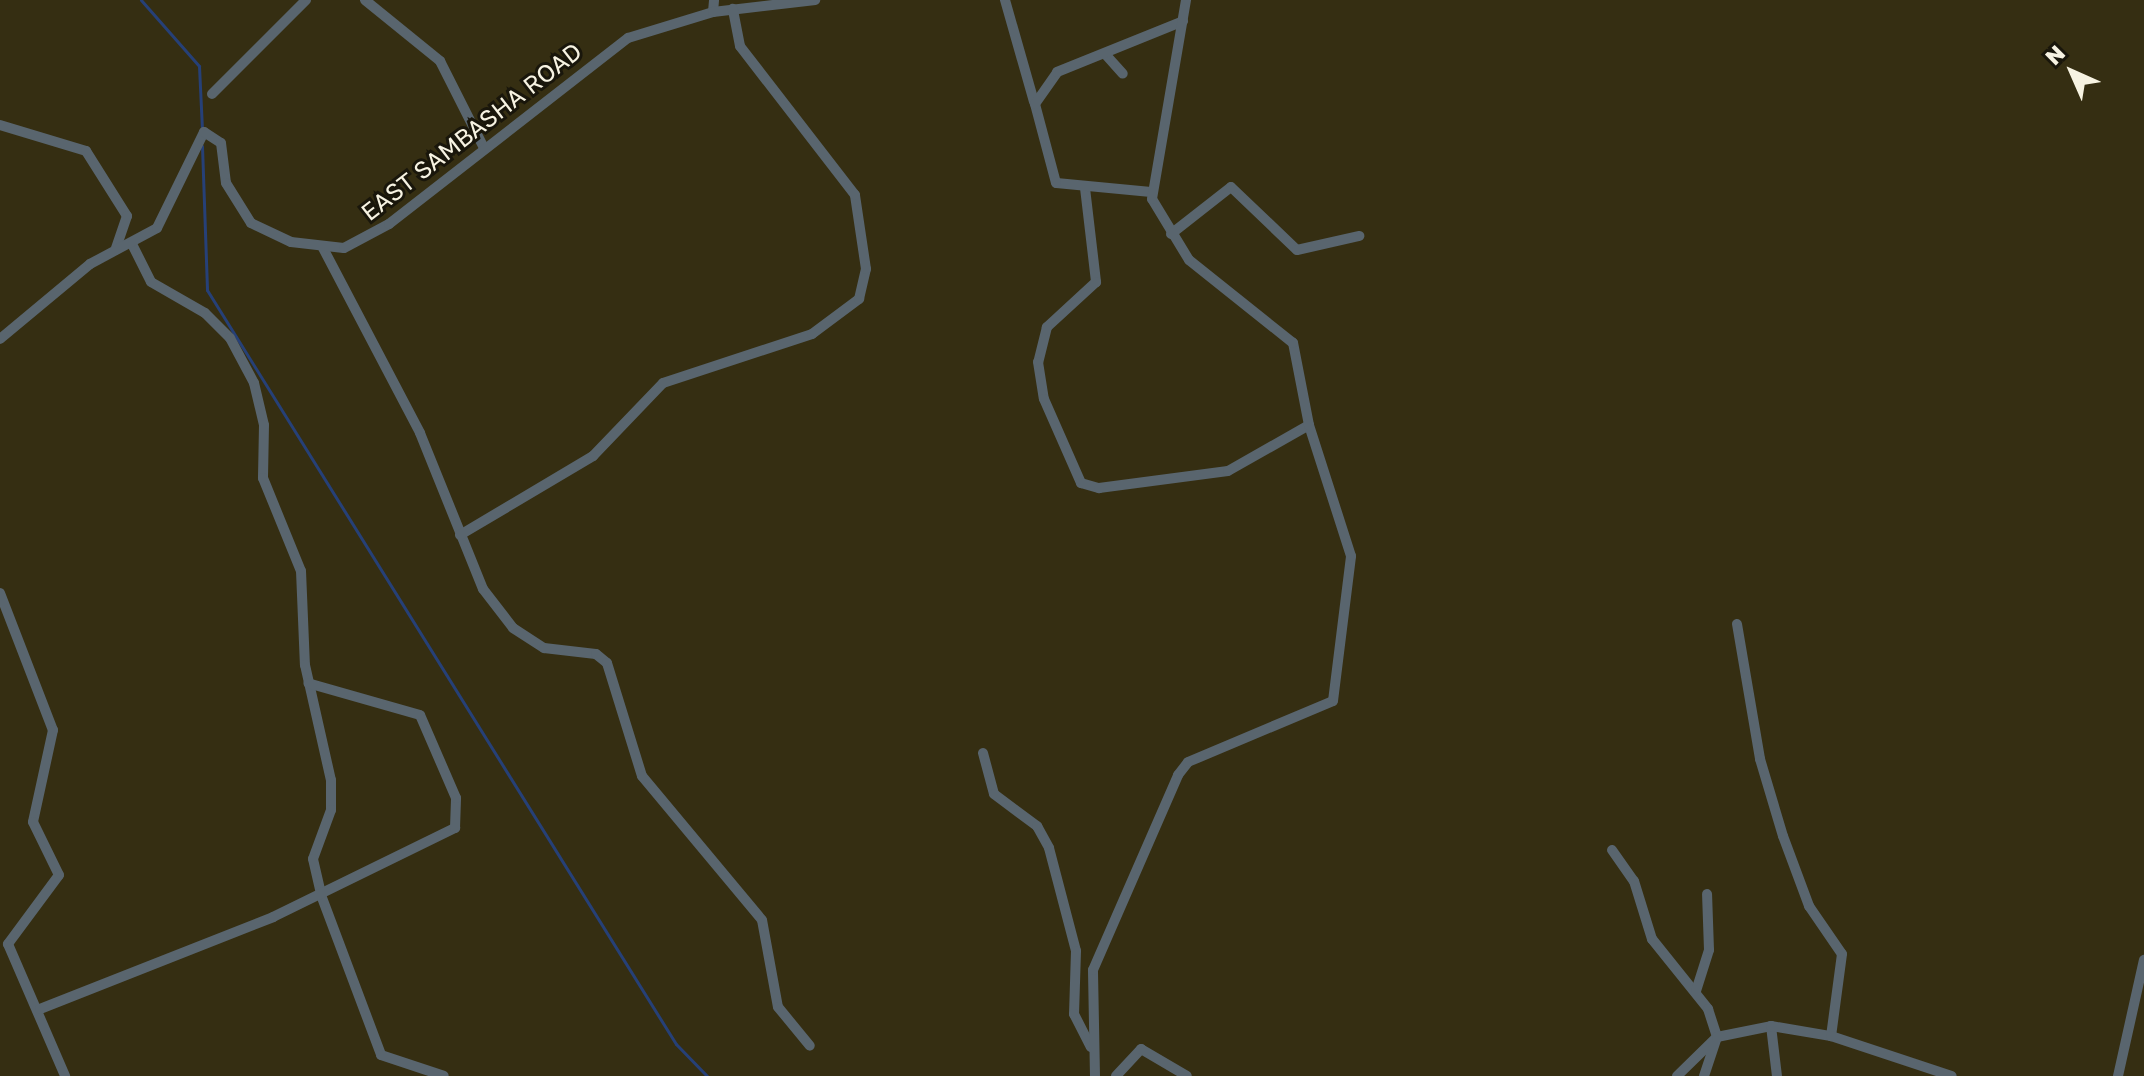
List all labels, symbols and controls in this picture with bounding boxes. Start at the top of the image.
north arrow [2032,32,2112,112]
street label: EAST SAMBASHA ROAD [355,36,587,226]
text: N [2039,39,2070,70]

